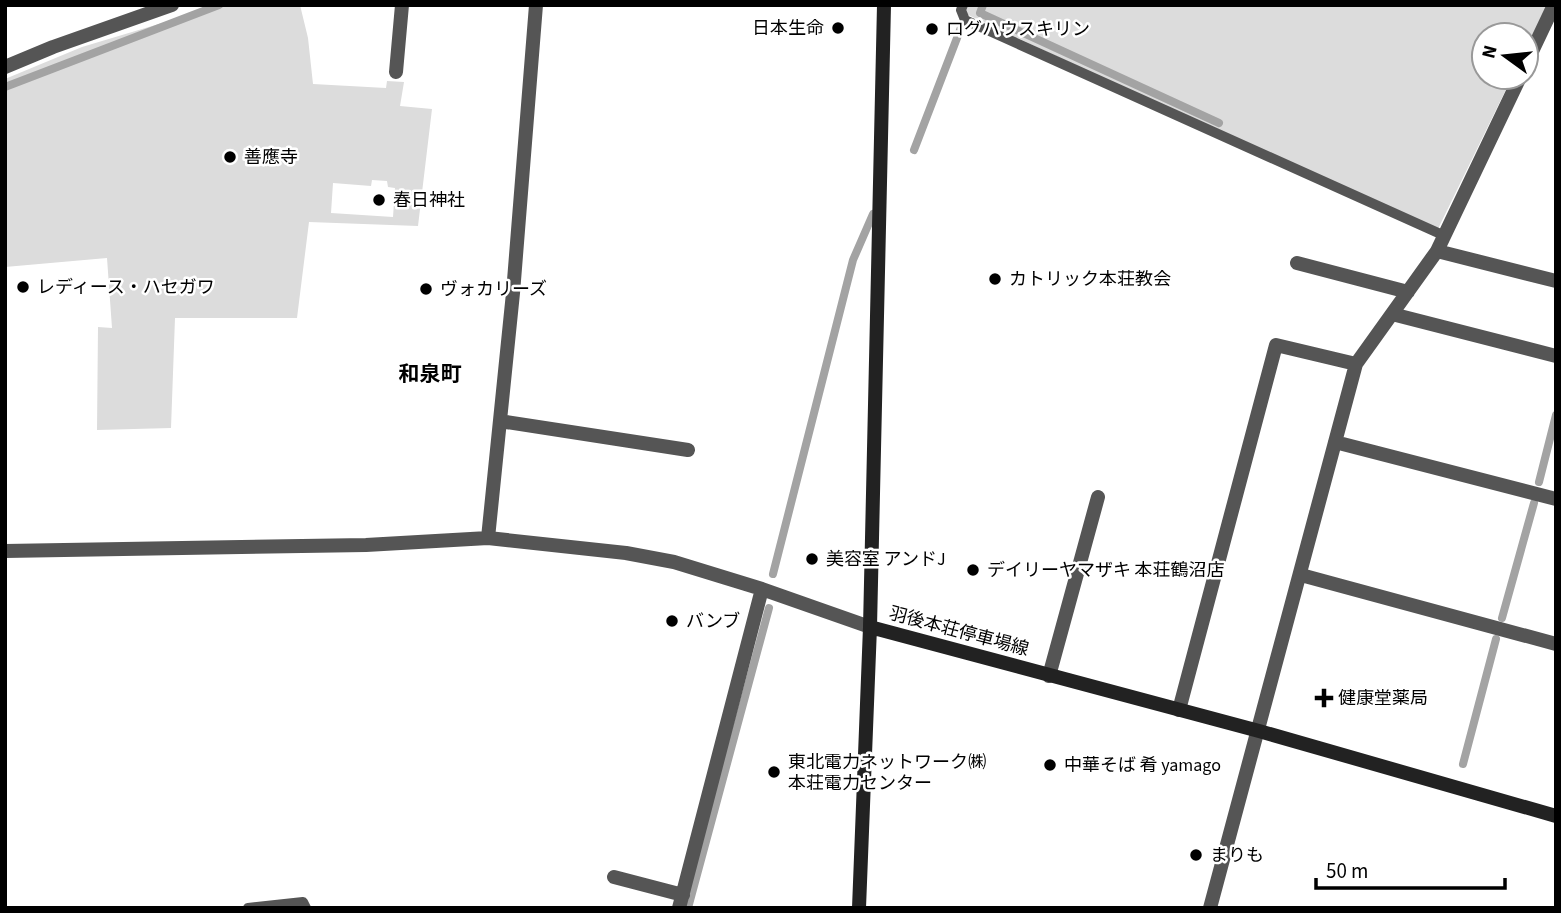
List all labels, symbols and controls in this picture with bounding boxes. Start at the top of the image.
place label: 日本生命 [752,16,824,41]
place label: ログハウスキリン [946,17,1090,42]
marker: 日本生命 [830,20,846,36]
marker: ログハウスキリン [924,21,940,37]
north arrow [1470,21,1540,91]
text: N [1475,42,1505,62]
place label: 善應寺 [244,145,298,170]
marker: 善應寺 [222,149,238,165]
place label: 春日神社 [393,188,465,213]
marker: 春日神社 [371,192,387,208]
place label: カトリック本荘教会 [1009,267,1171,292]
marker: カトリック本荘教会 [987,271,1003,287]
place label: レディース・ハセガワ [37,275,215,300]
place label: ヴォカリーズ [440,277,547,302]
marker: レディース・ハセガワ [15,279,31,295]
marker: ヴォカリーズ [418,281,434,297]
district label: 和泉町 [399,359,462,389]
place label: 美容室 アンドJ [826,547,946,572]
marker: 美容室 アンドJ [804,551,820,567]
place label: デイリーヤマザキ 本荘鶴沼店 [987,558,1225,583]
marker: デイリーヤマザキ 本荘鶴沼店 [965,562,981,578]
street label: 羽後本荘停車場線 [886,601,1032,662]
place label: バンブ [686,609,740,634]
marker: バンブ [664,613,680,629]
place label: 健康堂薬局 [1338,686,1428,711]
marker: 健康堂薬局 [1316,690,1332,706]
place label: 東北電力ネットワーク㈱ 本荘電力センター [788,750,986,796]
place label: 中華そば 肴 yamago [1064,753,1221,778]
marker: 中華そば 肴 yamago [1042,757,1058,773]
marker: 東北電力ネットワーク㈱ 本荘電力センター [766,764,782,780]
place label: まりも [1210,843,1264,868]
scale bar [1316,846,1505,890]
marker: まりも [1188,847,1204,863]
text: 50 m [1326,856,1368,886]

